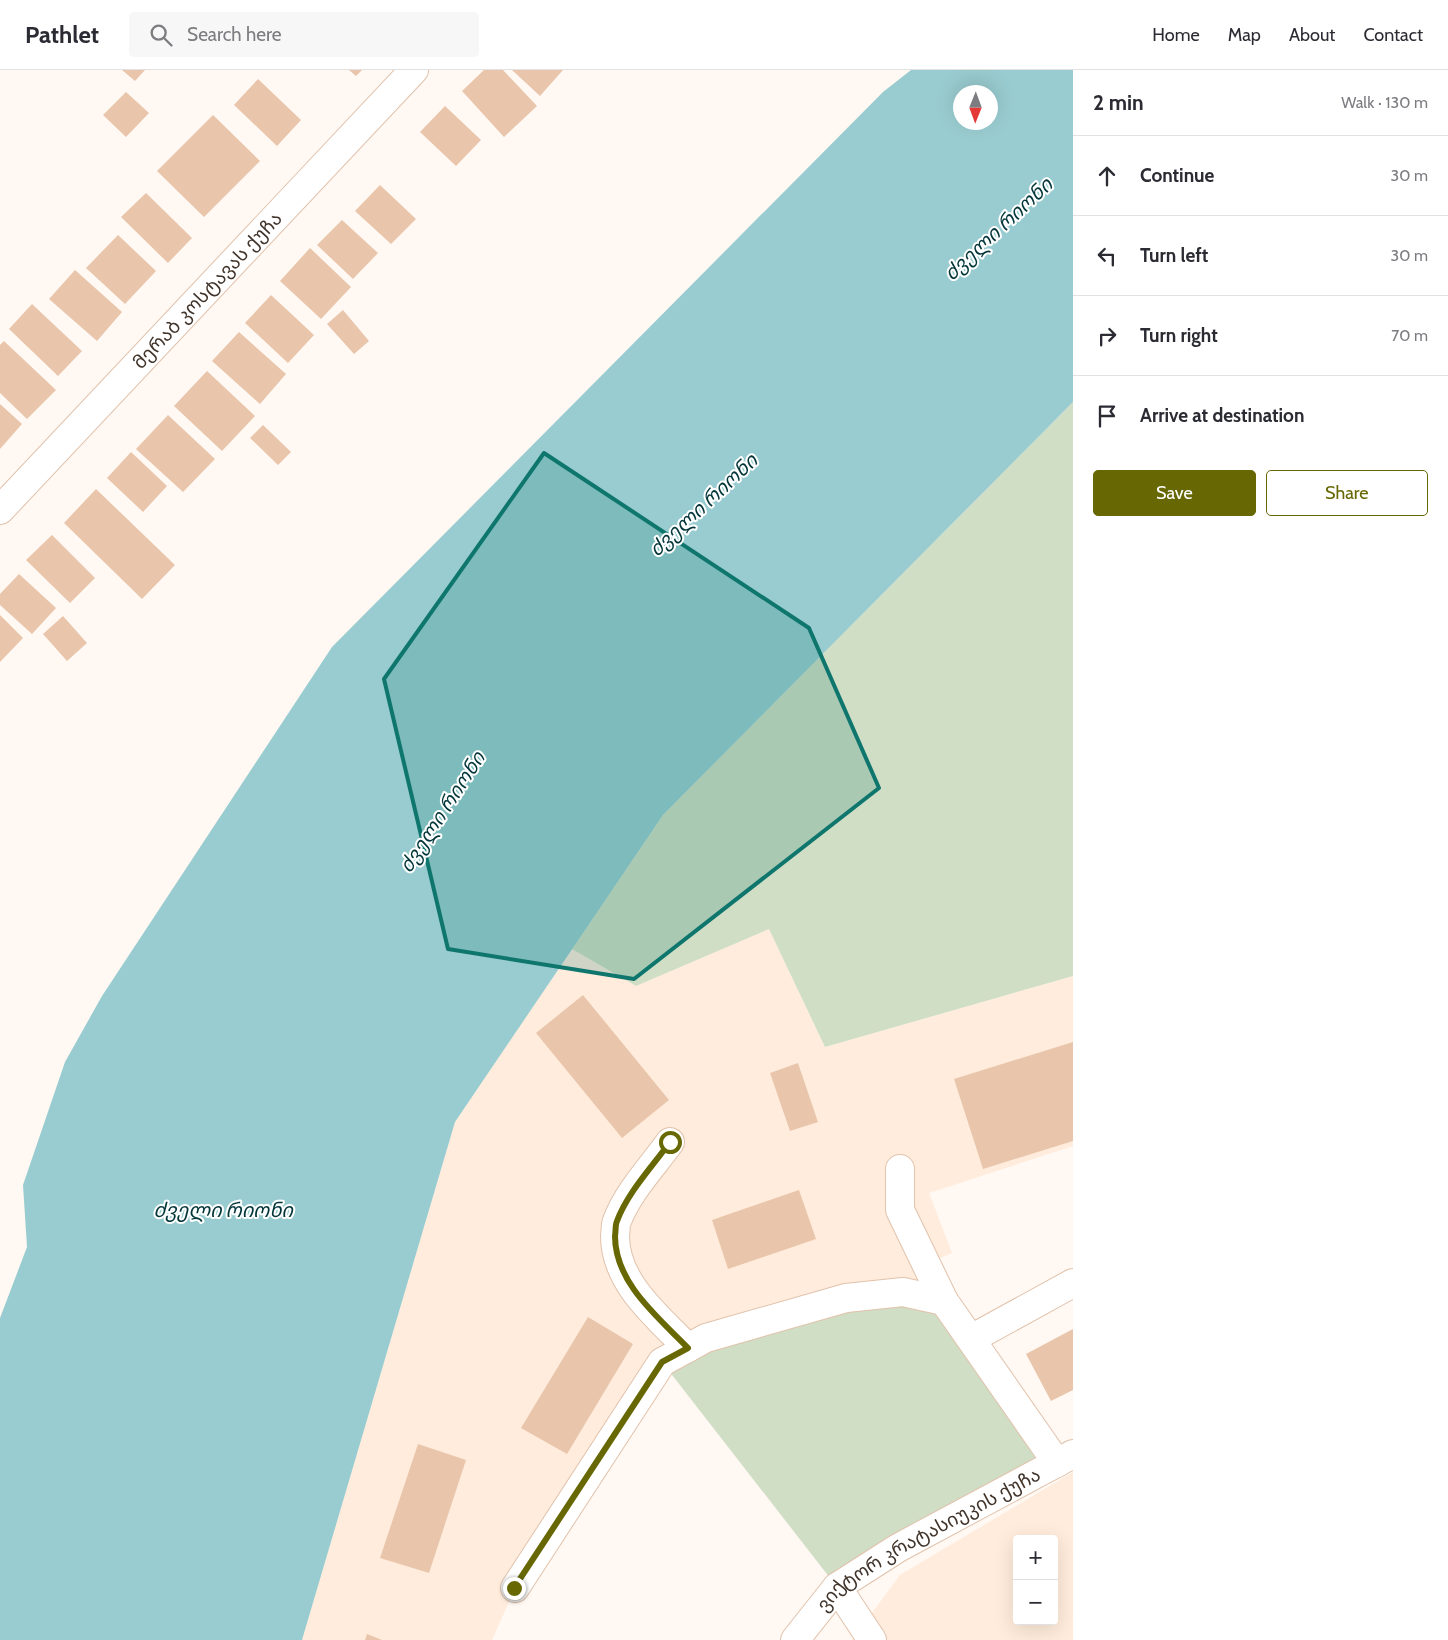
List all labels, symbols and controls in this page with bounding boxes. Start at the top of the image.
search box [129,12,479,57]
text: Pathlet [25,20,99,49]
icon: search [147,21,175,49]
text: Search here [187,23,281,46]
text: Home [1152,24,1200,46]
text: Map [1228,24,1261,46]
text: About [1289,24,1335,46]
text: Contact [1363,24,1423,46]
north arrow [953,85,998,130]
text: 2 min [1093,90,1144,115]
text: Walk · 130 m [1341,93,1428,112]
icon: ahead [1093,162,1121,190]
text: Continue [1140,164,1214,187]
text: 30 m [1391,166,1428,185]
water label: ძველი რიონი [939,172,1058,285]
street label: მერაბ კოსტავას ქუჩა [128,207,286,373]
icon: left [1093,242,1121,270]
text: Turn left [1140,244,1208,267]
text: 30 m [1391,246,1428,265]
icon: right [1093,322,1121,350]
text: Turn right [1140,324,1218,347]
text: 70 m [1391,326,1428,345]
icon: arrive [1093,402,1121,430]
text: Arrive at destination [1140,404,1304,427]
water label: ძველი რიონი [644,448,763,561]
button: Save [1093,470,1256,516]
button: Share [1266,470,1428,516]
water label: ძველი რიონი [394,746,491,877]
route start [659,1131,682,1154]
water label: ძველი რიონი [153,1198,294,1222]
street label: ვიქტორ კრატასიუკის ქუჩა [811,1462,1044,1615]
map controls [1013,1535,1058,1625]
button: + [1013,1535,1058,1580]
route end [503,1577,526,1600]
button: − [1013,1580,1058,1625]

